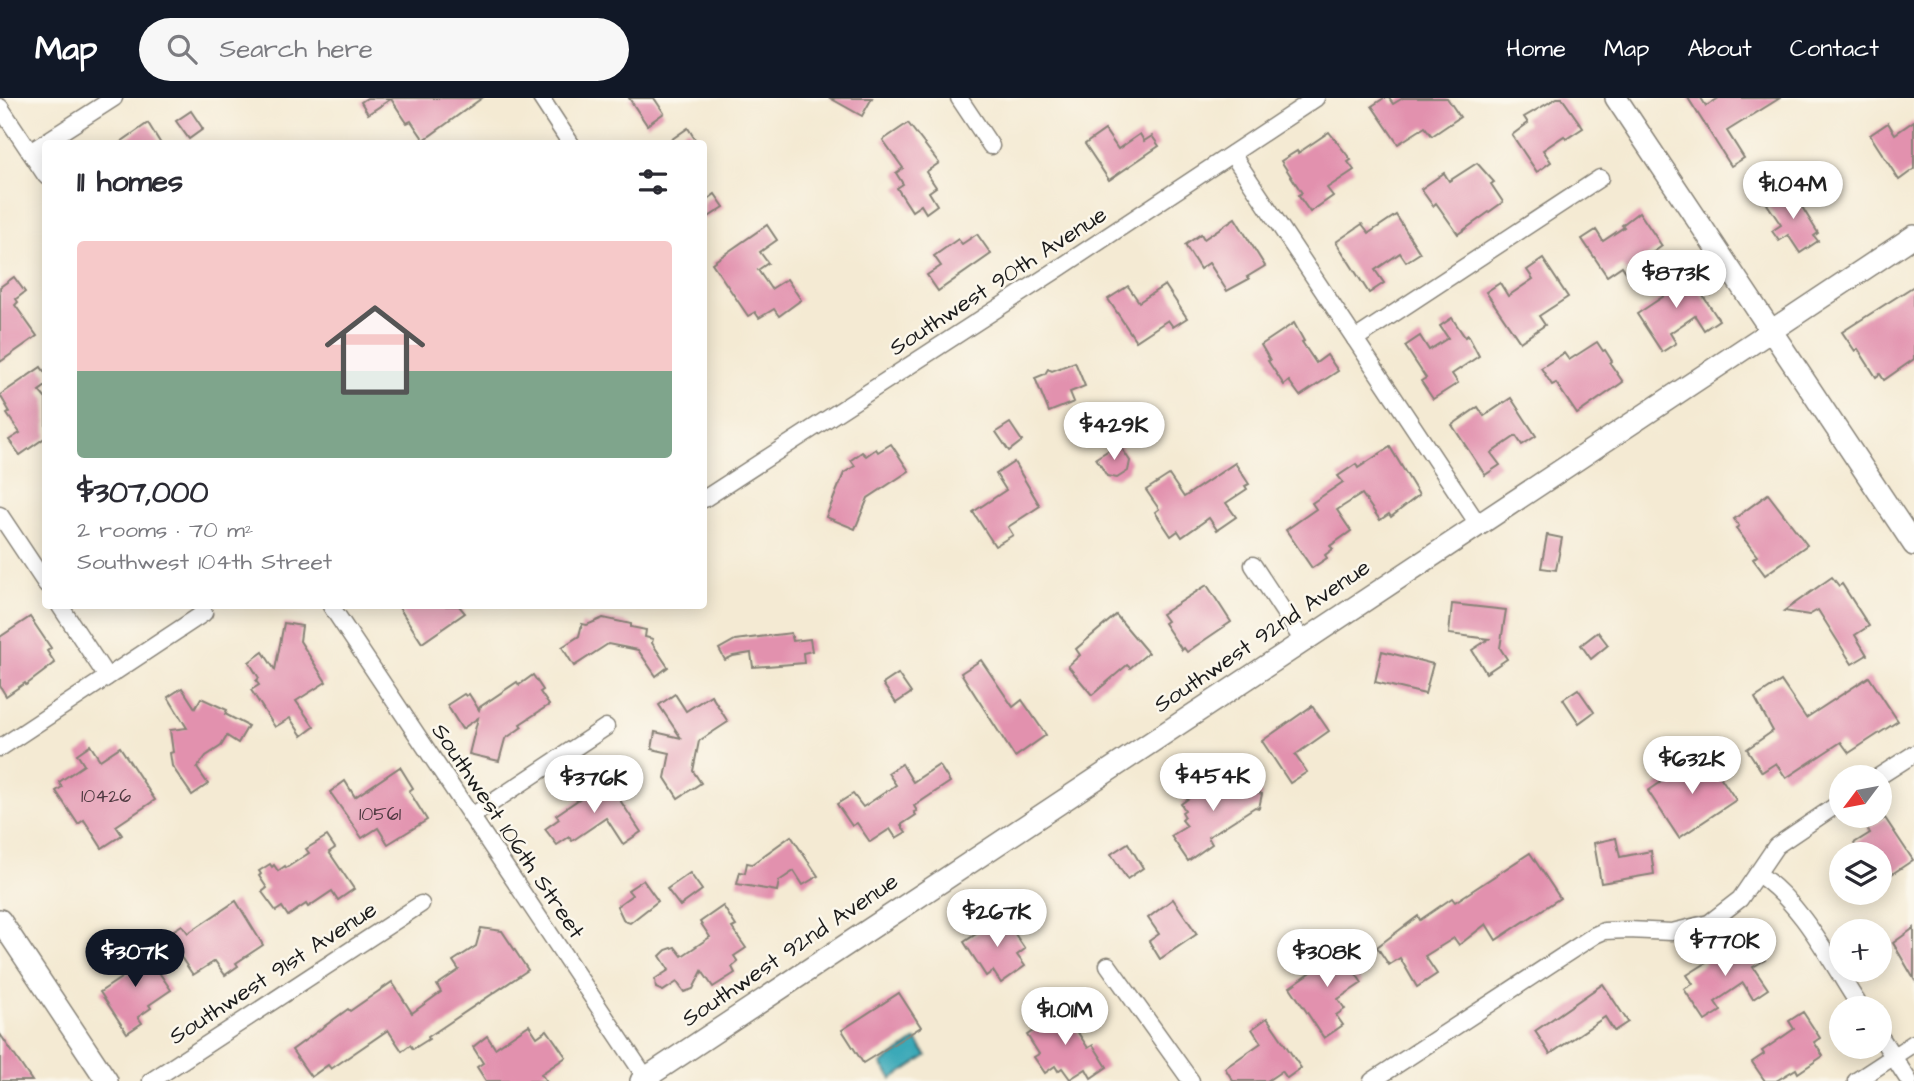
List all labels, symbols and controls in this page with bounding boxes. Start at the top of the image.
search box [139,18,629,81]
text: Map [35,26,97,72]
icon: search [163,30,201,68]
text: Search here [219,31,373,67]
text: Home [1506,32,1566,66]
text: Map [1604,32,1649,66]
text: About [1687,32,1752,66]
text: Contact [1790,32,1879,66]
text: 11 homes [77,161,183,203]
pin: $1.04M [1736,162,1850,221]
icon: filters [634,163,672,201]
text: $1.04M [1759,168,1827,200]
street label: Southwest 90th Avenue [883,199,1113,363]
pin: $873K [1627,250,1725,310]
text: $873K [1642,257,1710,289]
icon: home [312,287,438,413]
pin: $429K [1065,402,1163,462]
text: $429K [1080,409,1148,441]
text: $307,000 [77,472,208,514]
text: 2 rooms · 70 m² [77,514,253,546]
text: Southwest 104th Street [77,546,332,578]
street label: Southwest 92nd Avenue [1147,552,1377,720]
street label: Southwest 106th Street [424,717,593,946]
pin: $632K [1643,736,1741,796]
text: $632K [1659,743,1725,775]
pin: $454K [1164,754,1262,813]
pin: $376K [545,756,643,815]
text: $454K [1176,760,1250,792]
text: $376K [560,762,628,794]
north arrow [1829,765,1892,828]
map controls [1829,765,1892,1059]
house number: 10426 [81,783,131,810]
house number: 10561 [359,801,402,828]
button: layers [1829,842,1892,905]
street label: Southwest 92nd Avenue [675,866,905,1034]
pin: $267K [948,890,1046,949]
street label: Southwest 91st Avenue [163,894,383,1052]
text: $267K [963,896,1031,928]
pin: $770K [1676,918,1774,978]
button: + [1829,919,1892,982]
text: $770K [1690,925,1760,957]
pin: $307K [86,930,184,989]
pin: $308K [1278,930,1376,989]
text: $307K [101,936,169,968]
text: $308K [1293,936,1361,968]
pin: $1.01M [1008,988,1122,1047]
text: $1.01M [1037,994,1093,1026]
button: − [1829,996,1892,1059]

